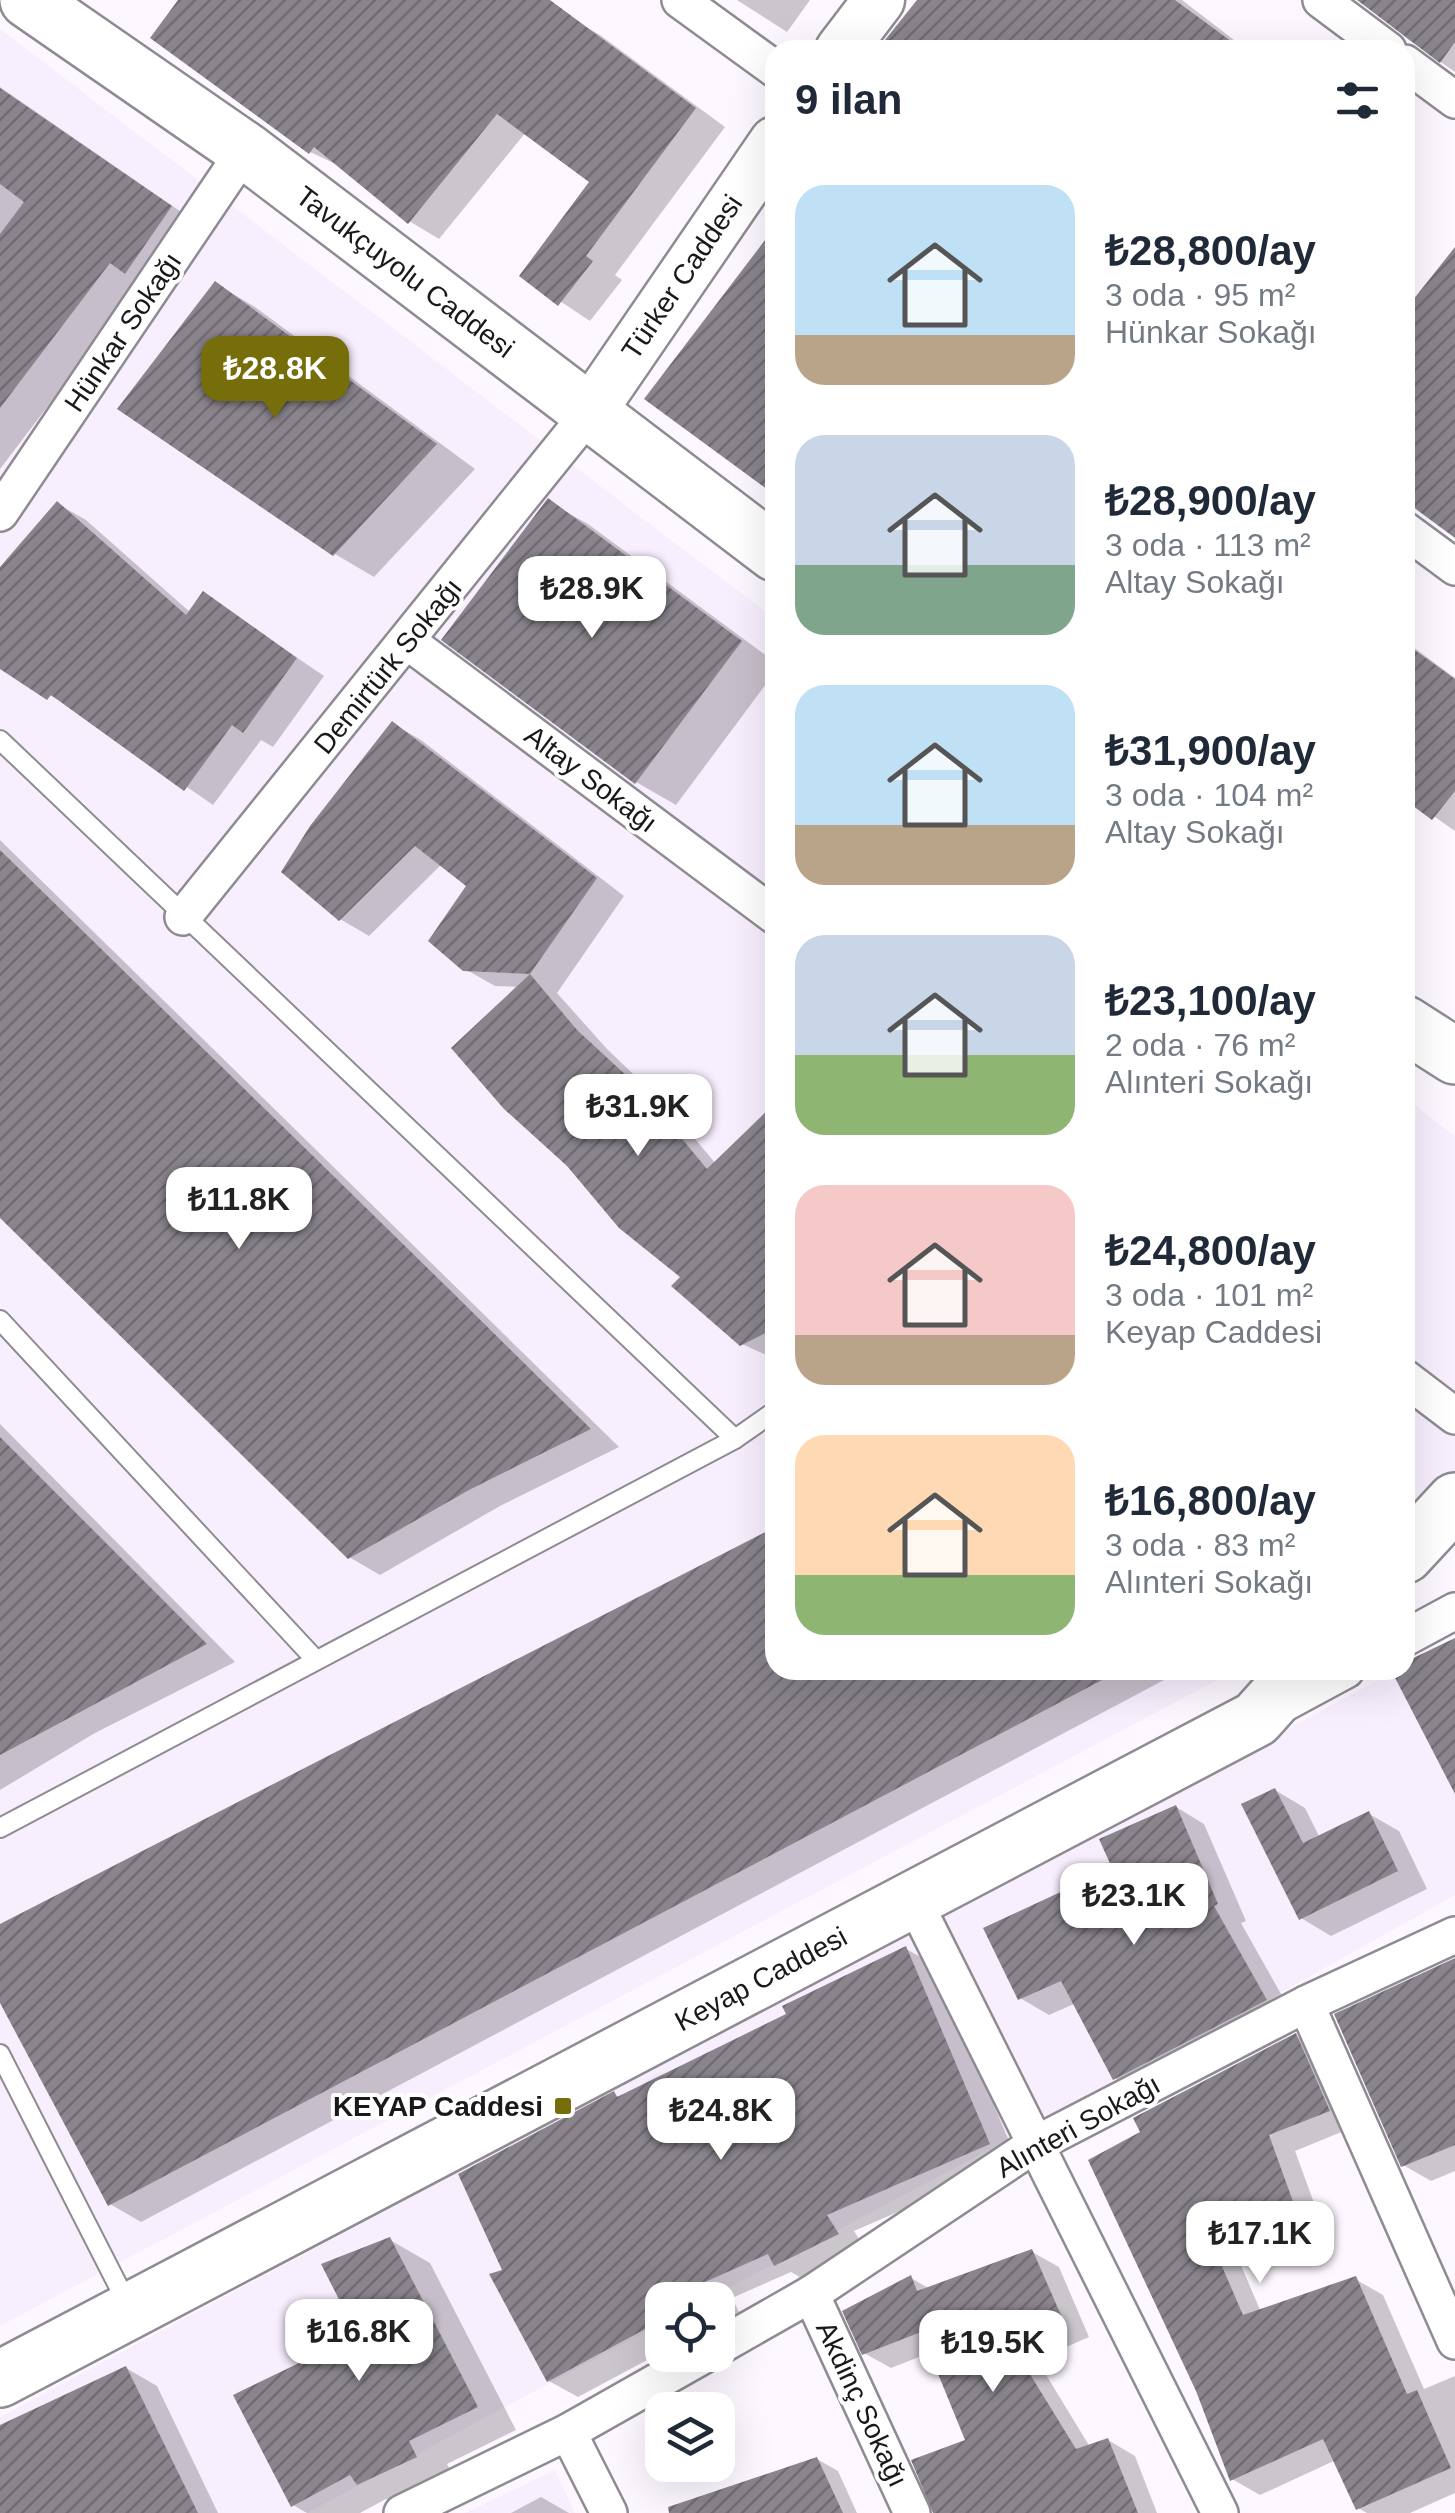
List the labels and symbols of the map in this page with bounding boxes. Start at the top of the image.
street label: Tavukçuyolu Caddesi [290,180,520,364]
street label: Türker Caddesi [616,189,748,365]
street label: Hünkar Sokağı [58,247,188,417]
pin: ₺28.8K [194,336,356,421]
pin: ₺28.9K [511,556,673,641]
street label: Demirtürk Sokağı [308,572,468,760]
street label: Altay Sokağı [519,719,663,839]
pin: ₺31.9K [557,1074,719,1159]
pin: ₺11.8K [158,1167,320,1252]
pin: ₺23.1K [1053,1863,1215,1948]
street label: Keyap Caddesi [670,1921,852,2037]
street label: Alınteri Sokağı [991,2068,1165,2184]
pin: ₺24.8K [640,2078,802,2163]
place label: KEYAP Caddesi [333,2091,543,2122]
marker: KEYAP Caddesi [552,2095,574,2117]
pin: ₺17.1K [1179,2201,1341,2286]
pin: ₺16.8K [278,2299,440,2384]
pin: ₺19.5K [912,2310,1074,2395]
street label: Akdinç Sokağı [810,2316,914,2492]

